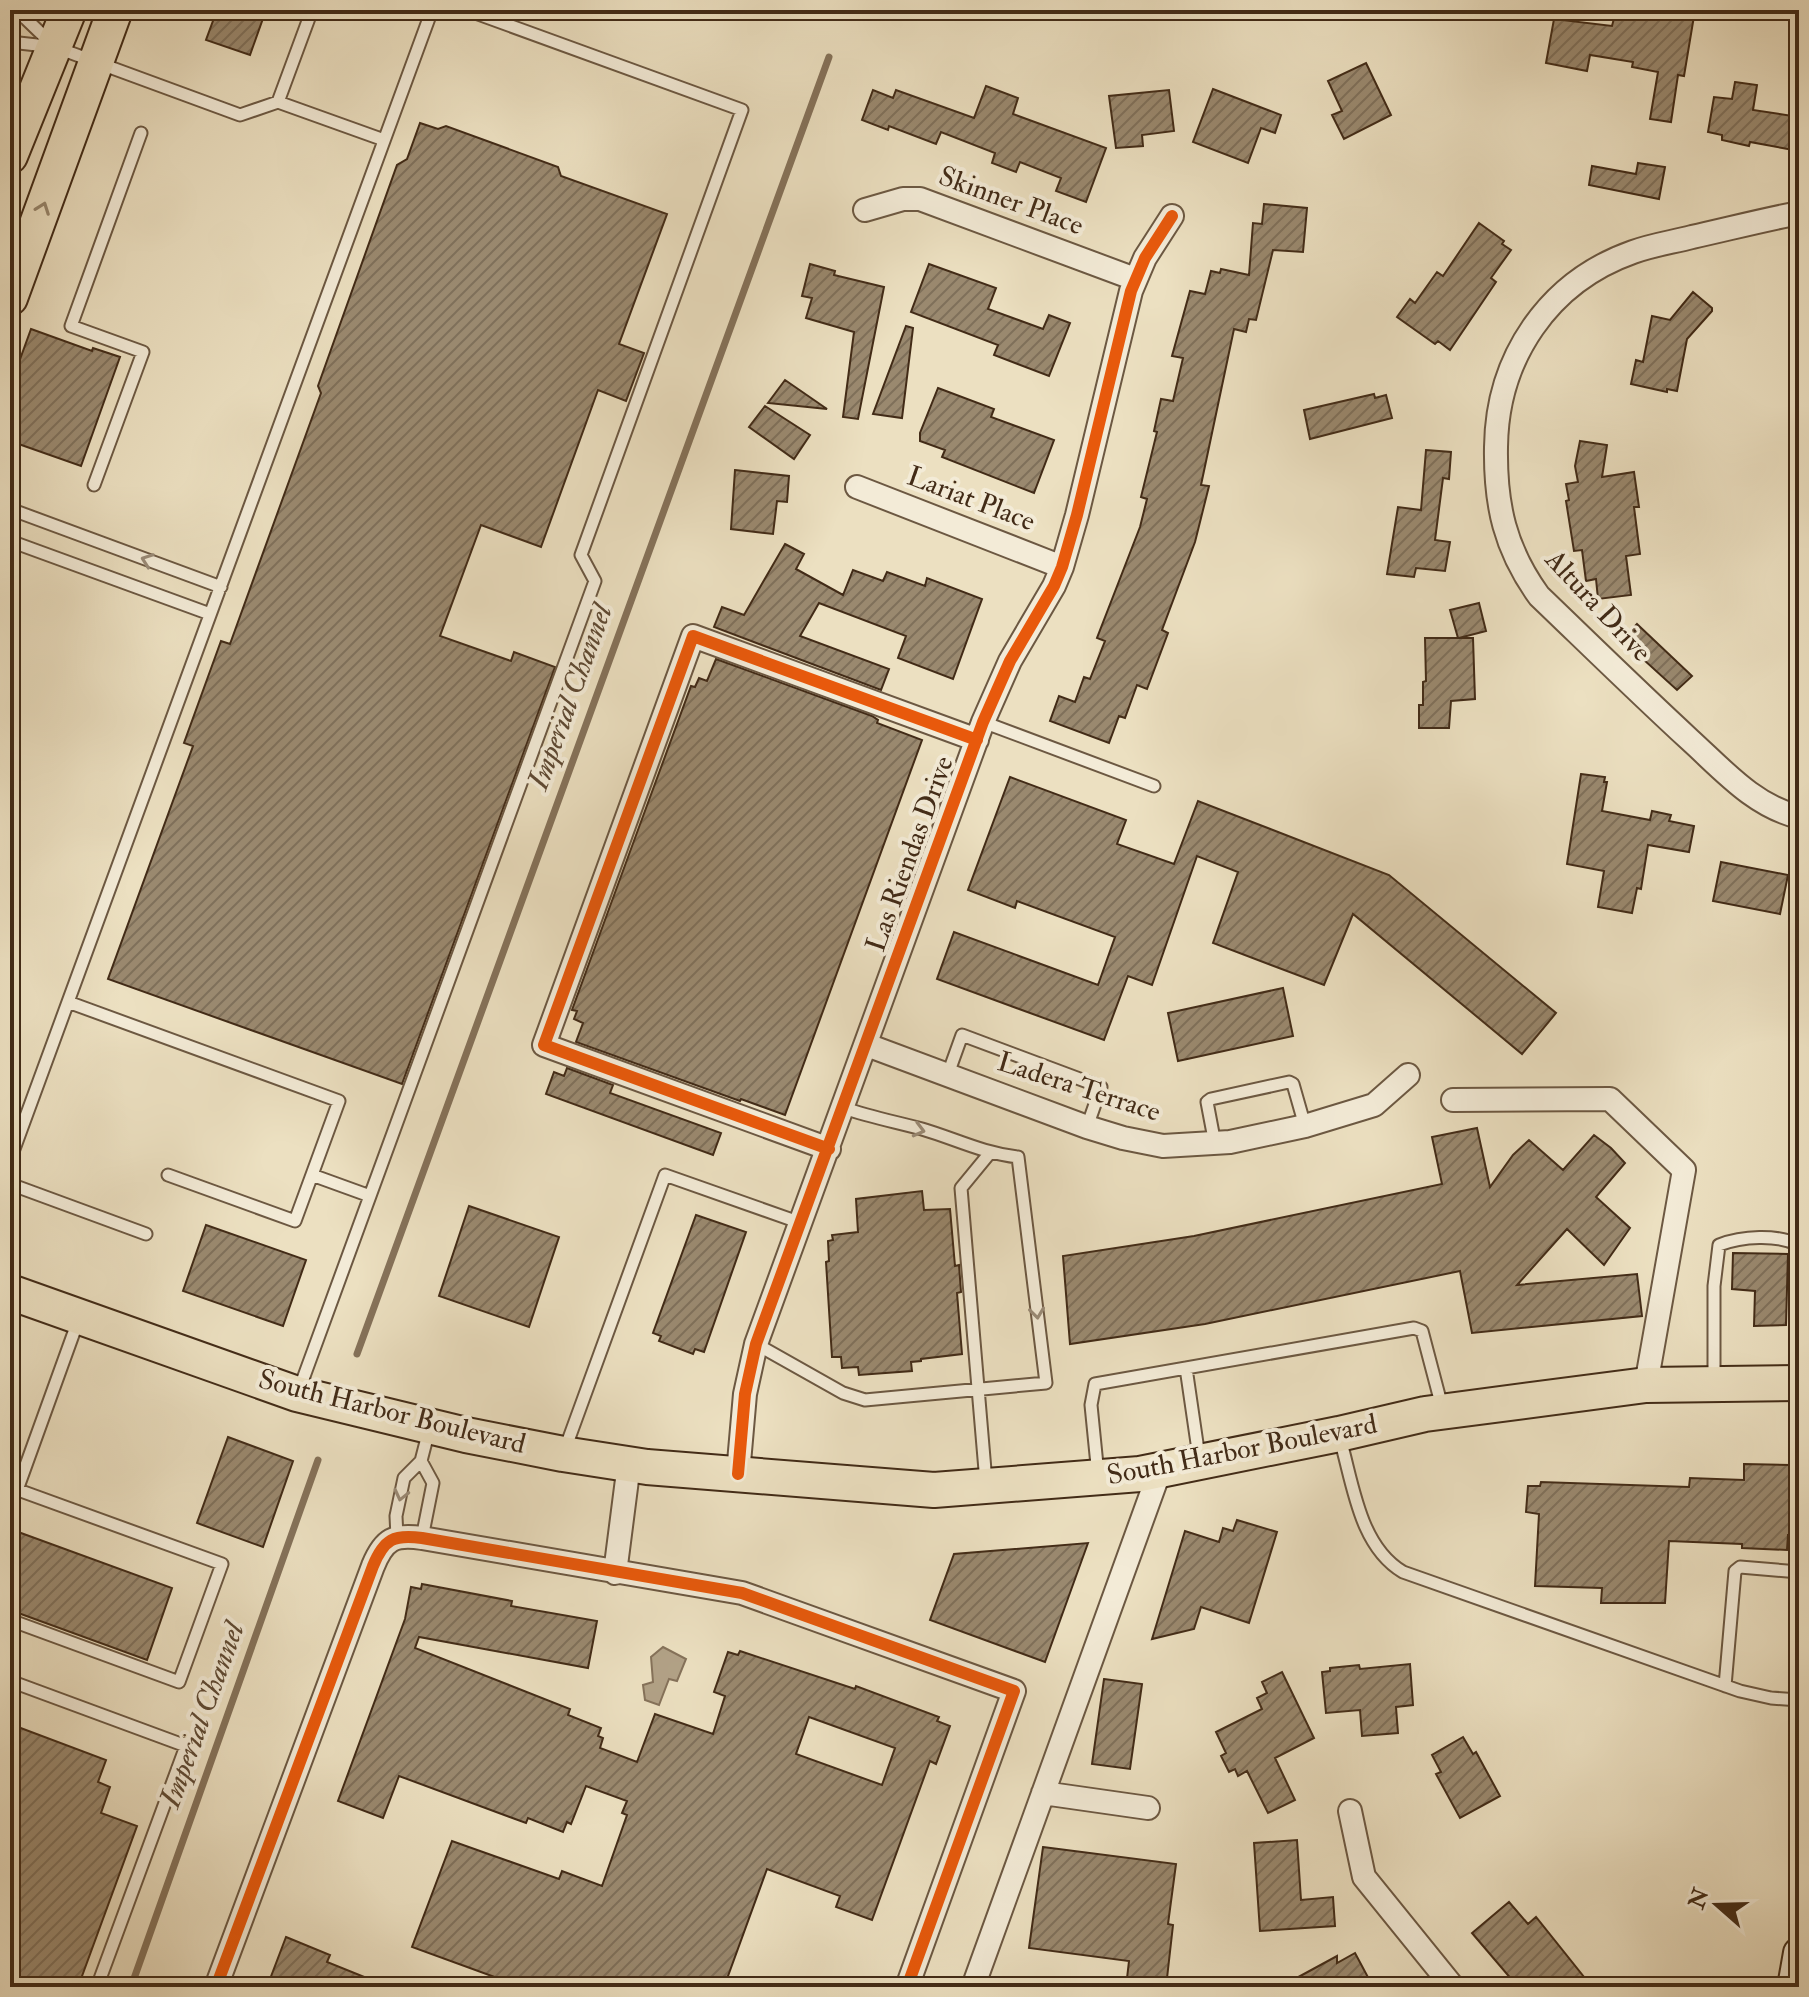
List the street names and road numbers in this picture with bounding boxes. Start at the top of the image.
street label: Skinner Place [934,159,1088,243]
street label: Lariat Place [902,459,1040,539]
street label: Altura Drive [1537,542,1659,669]
street label: Las Riendas Drive [858,751,962,957]
street label: Ladera Terrace [993,1044,1165,1130]
street label: South Harbor Boulevard [255,1362,529,1462]
street label: South Harbor Boulevard [1104,1407,1380,1493]

